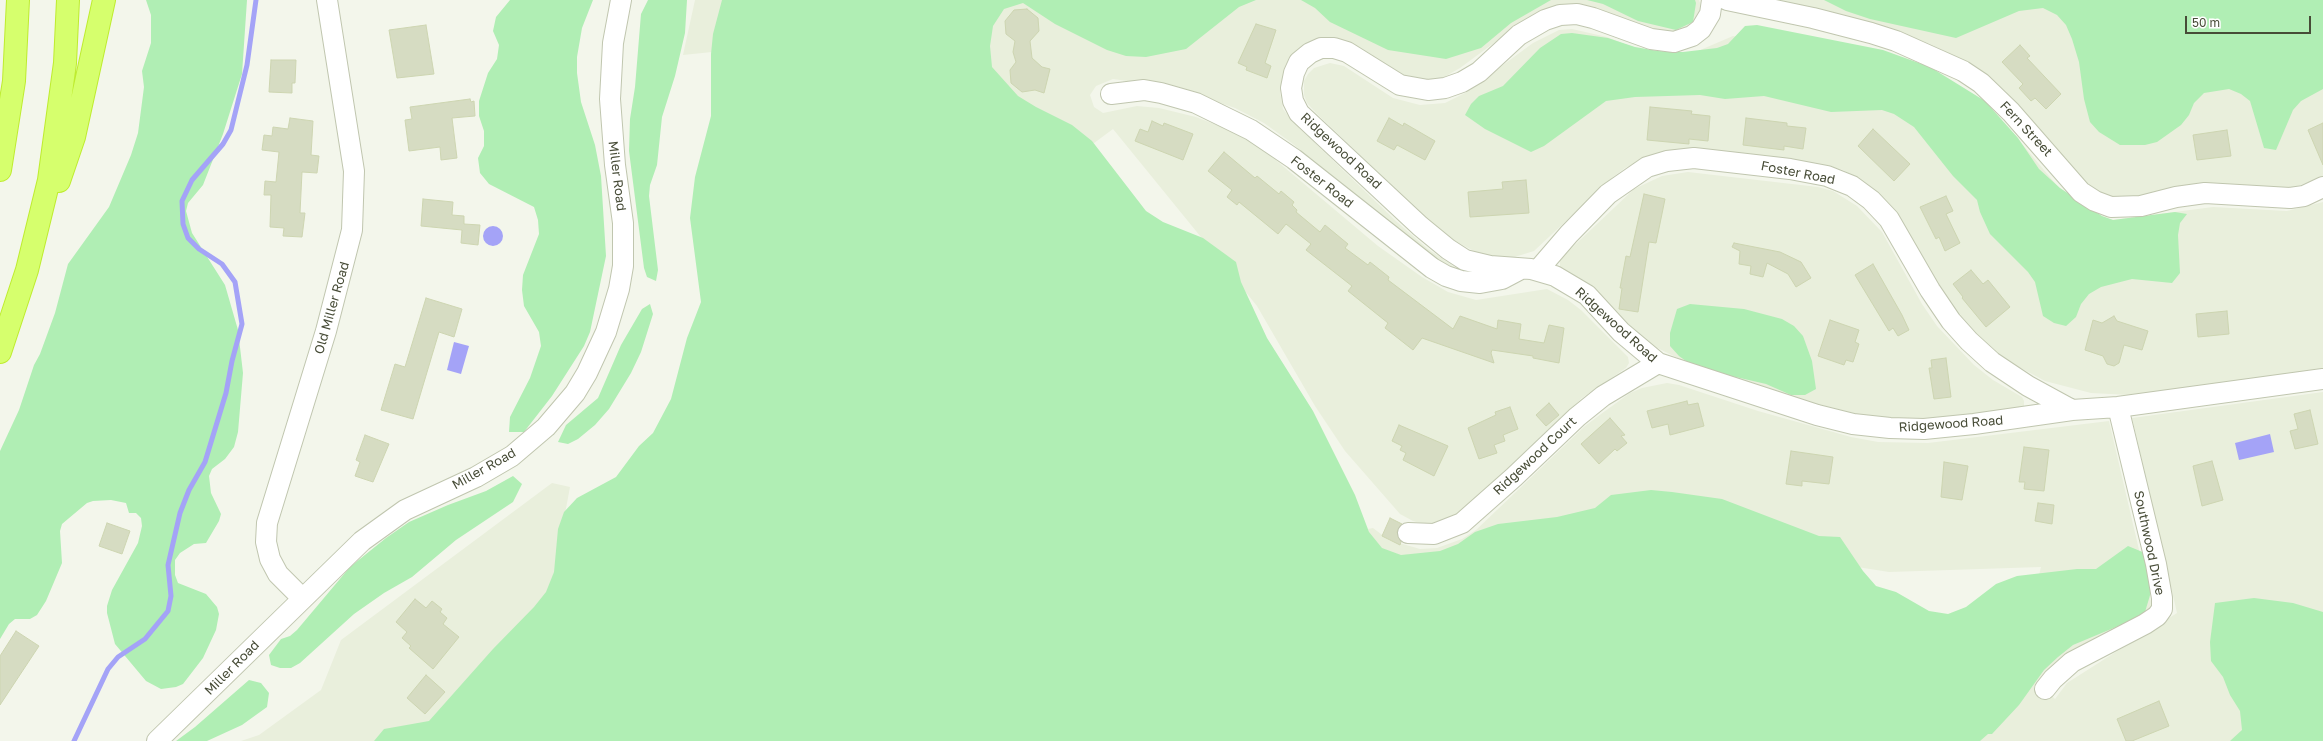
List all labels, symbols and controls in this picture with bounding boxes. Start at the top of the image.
scale bar [2187,8,2313,34]
text: 50 m [2192,15,2220,30]
street label: Fern Street [1996,98,2056,160]
street label: Ridgewood Road [1297,110,1385,192]
street label: Miller Road [605,140,629,212]
street label: Foster Road [1288,153,1356,211]
street label: Foster Road [1760,158,1836,188]
street label: Old Miller Road [311,260,353,356]
street label: Ridgewood Road [1572,284,1660,366]
street label: Ridgewood Court [1490,413,1580,499]
street label: Ridgewood Road [1898,413,2004,435]
street label: Miller Road [449,445,519,493]
street label: Southwood Drive [2130,489,2168,597]
street label: Miller Road [202,638,262,698]

